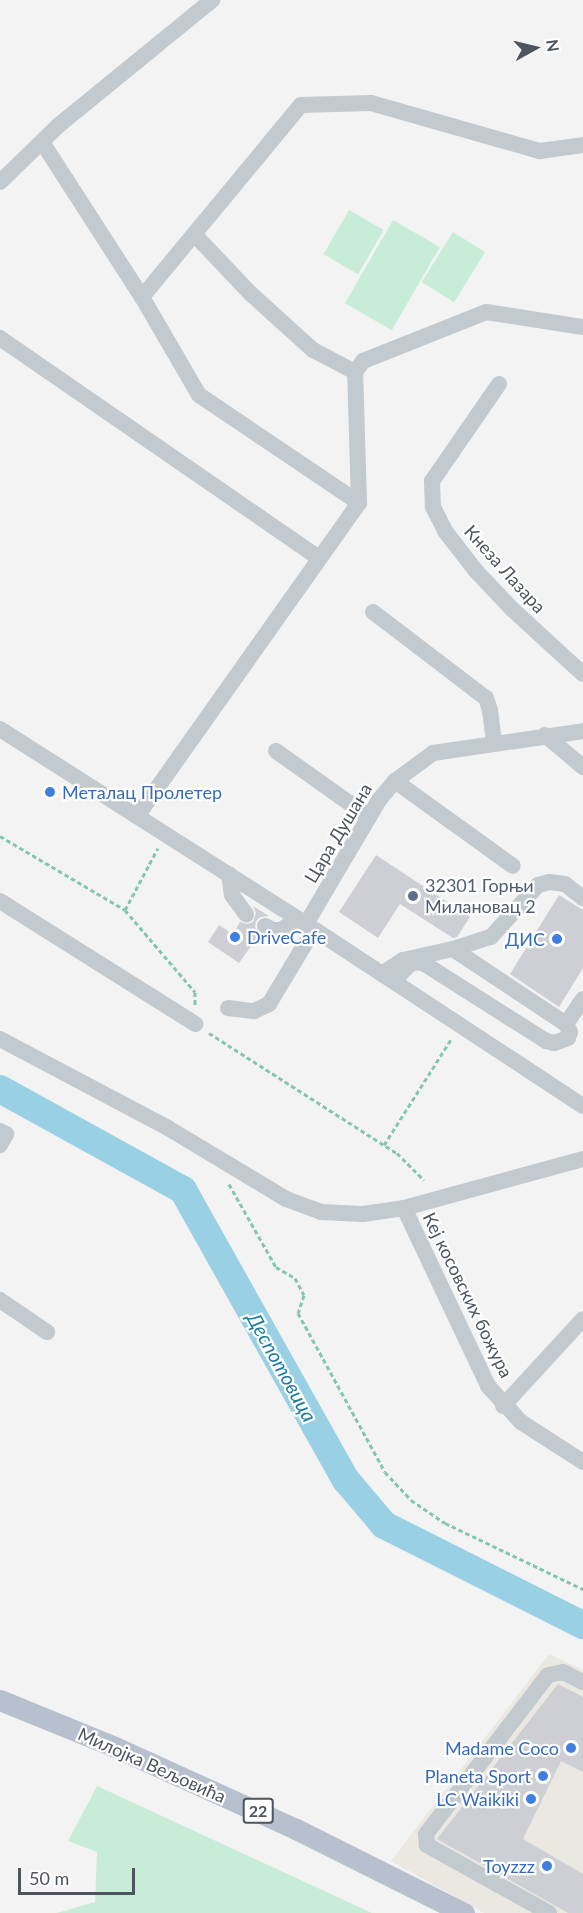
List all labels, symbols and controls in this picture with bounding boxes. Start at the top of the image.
north arrow [505,18,565,78]
text: N [543,38,564,53]
street label: Кнеза Лазара [460,521,550,617]
street label: Цара Душана [300,779,376,887]
place label: Металац Пролетер [62,781,222,803]
marker: Металац Пролетер [43,785,57,799]
place label: 32301 Горњи Милановац 2 [425,875,536,918]
marker: 32301 Горњи Милановац 2 [406,889,420,903]
place label: DriveCafe [247,926,326,948]
place label: ДИС [505,928,545,950]
marker: DriveCafe [228,930,242,944]
marker: ДИС [550,932,564,946]
street label: Кеј косовских божура [419,1209,517,1381]
water label: Деспотовица [242,1308,322,1426]
street label: Милојка Вељовића [75,1723,229,1807]
place label: Madame Coco [445,1737,559,1759]
marker: Madame Coco [564,1741,578,1755]
place label: Planeta Sport [425,1765,531,1787]
marker: Planeta Sport [536,1769,550,1783]
place label: LC Waikiki [436,1788,519,1810]
marker: LC Waikiki [524,1792,538,1806]
road number: 22 [242,1798,274,1824]
place label: Toyzzz [483,1855,535,1877]
scale bar [21,1856,138,1894]
marker: Toyzzz [540,1859,554,1873]
text: 50 m [29,1867,69,1889]

